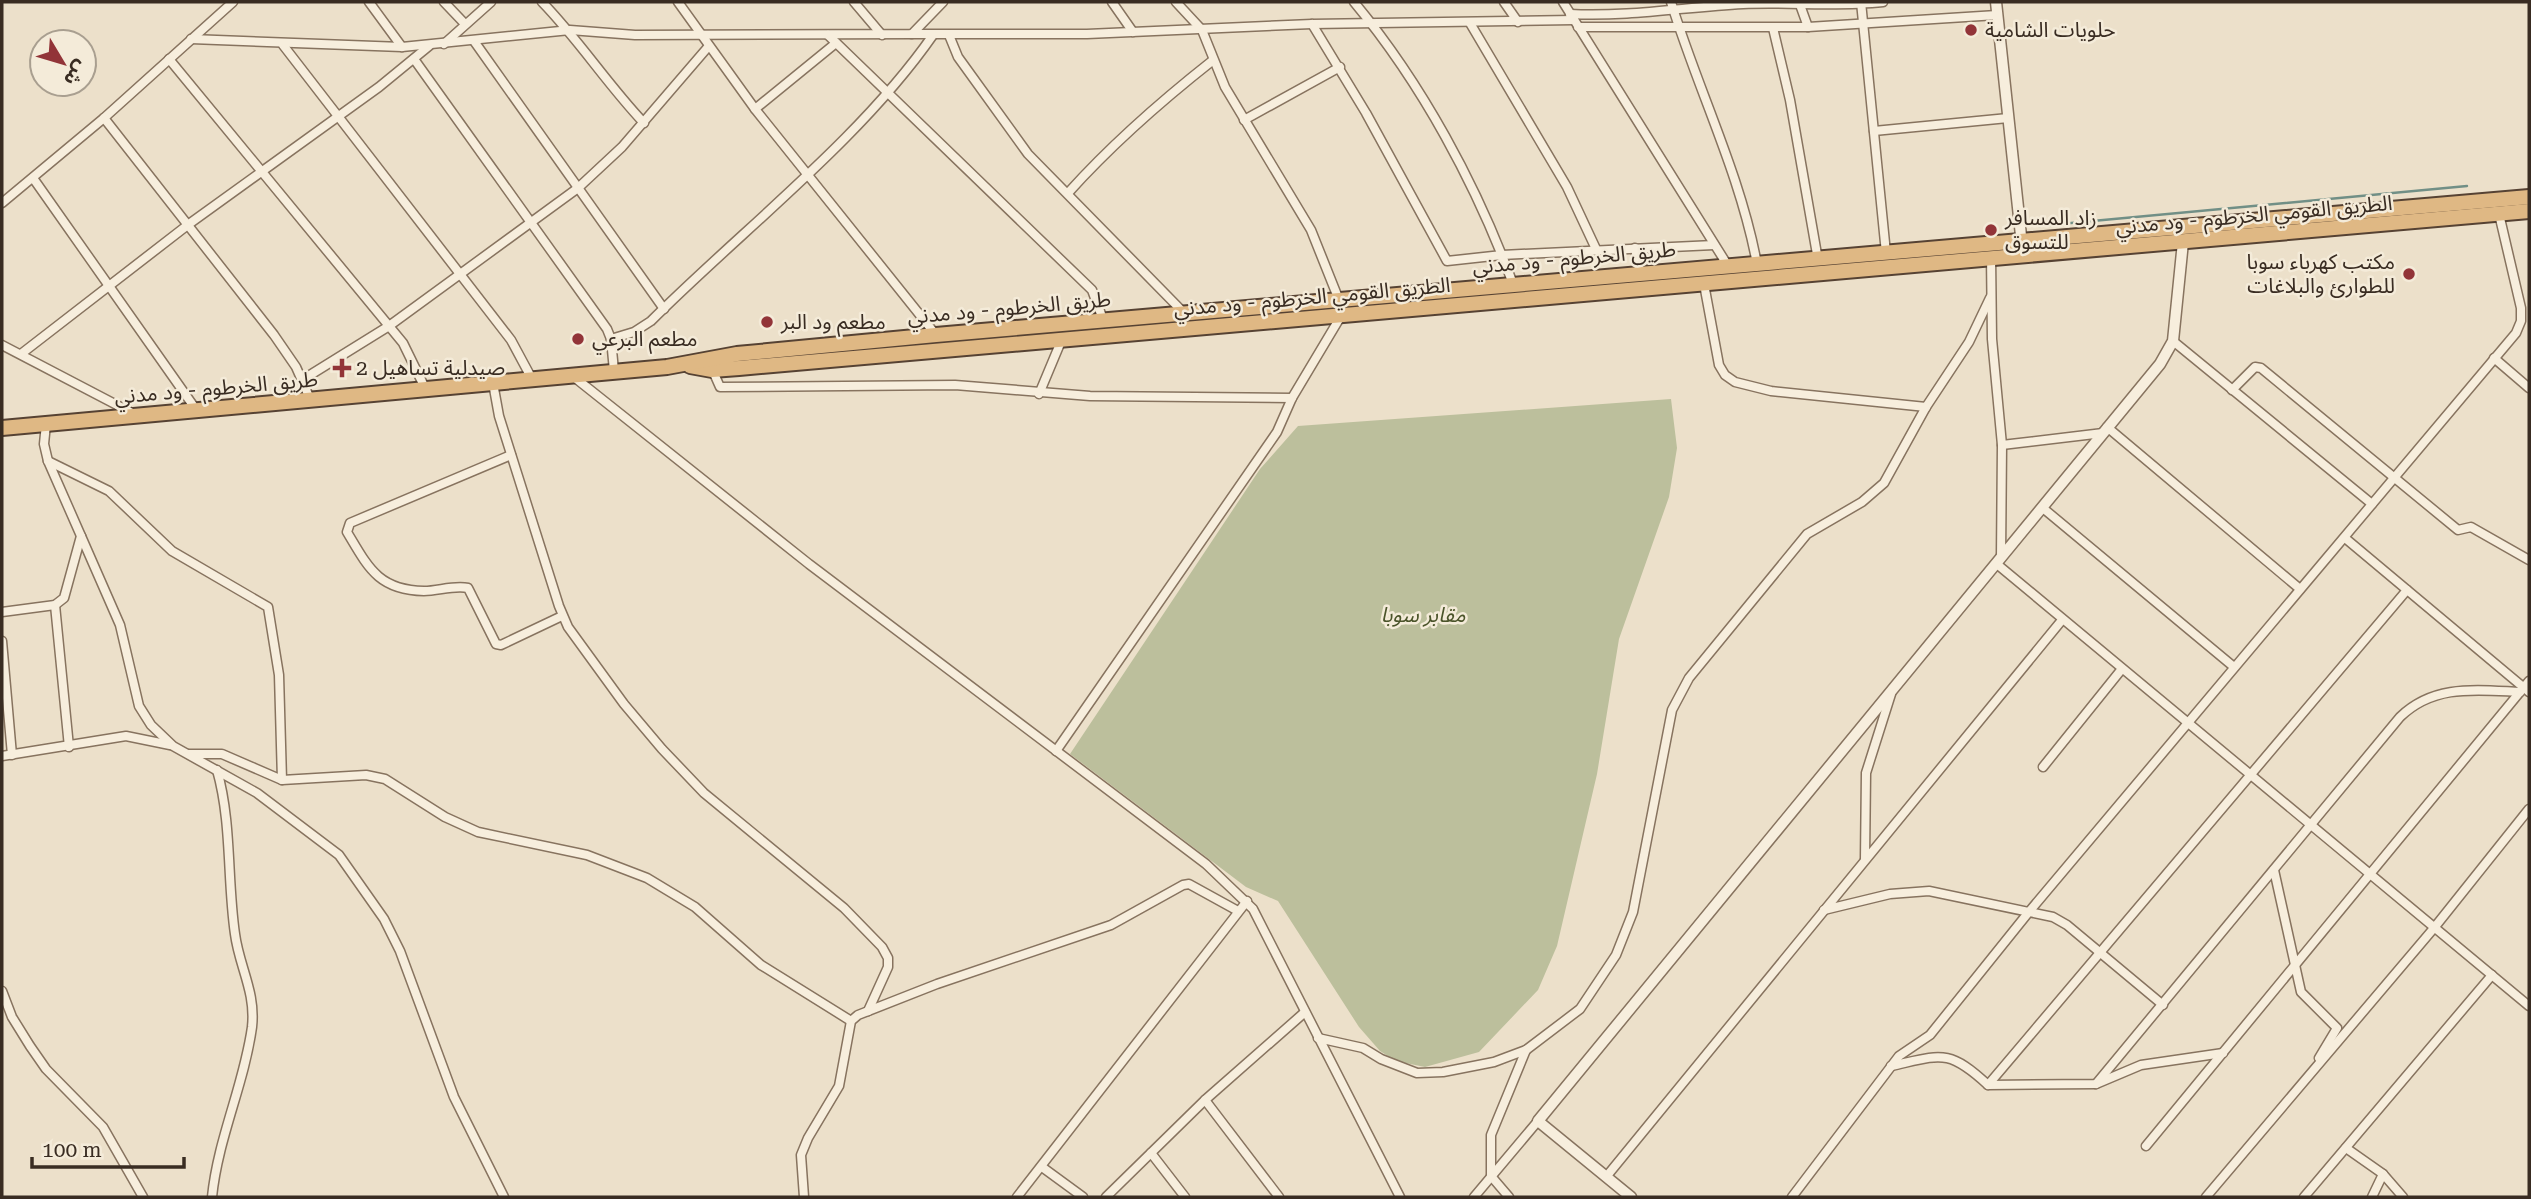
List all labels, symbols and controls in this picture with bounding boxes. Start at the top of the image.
place label: حلويات الشامية [1985,18,2116,42]
marker: حلويات الشامية [1963,22,1979,38]
north arrow [28,28,98,98]
text: ش [59,56,93,90]
street label: الطريق القومي الخرطوم - ود مدني [2115,191,2394,243]
place label: زاد المسافر للتسوق [2004,206,2097,254]
marker: زاد المسافر للتسوق [1983,222,1999,238]
street label: طريق الخرطوم - ود مدني [1471,237,1677,283]
place label: مكتب كهرباء سوبا للطوارئ والبلاغات [2246,250,2395,298]
marker: مكتب كهرباء سوبا للطوارئ والبلاغات [2401,266,2417,282]
street label: الطريق القومي الخرطوم - ود مدني [1173,273,1452,325]
street label: طريق الخرطوم - ود مدني [906,287,1112,333]
place label: مطعم ود البر [780,310,886,337]
marker: مطعم ود البر [759,314,775,330]
place label: مطعم البرعي [592,327,697,355]
marker: مطعم البرعي [570,331,586,347]
place label: صيدلية تساهيل 2 [356,356,505,380]
marker: صيدلية تساهيل 2 [334,360,350,376]
street label: طريق الخرطوم - ود مدني [113,367,319,413]
park label: مقابر سوبا [1381,603,1465,627]
scale bar [32,1126,184,1170]
text: 100 m [42,1138,102,1162]

